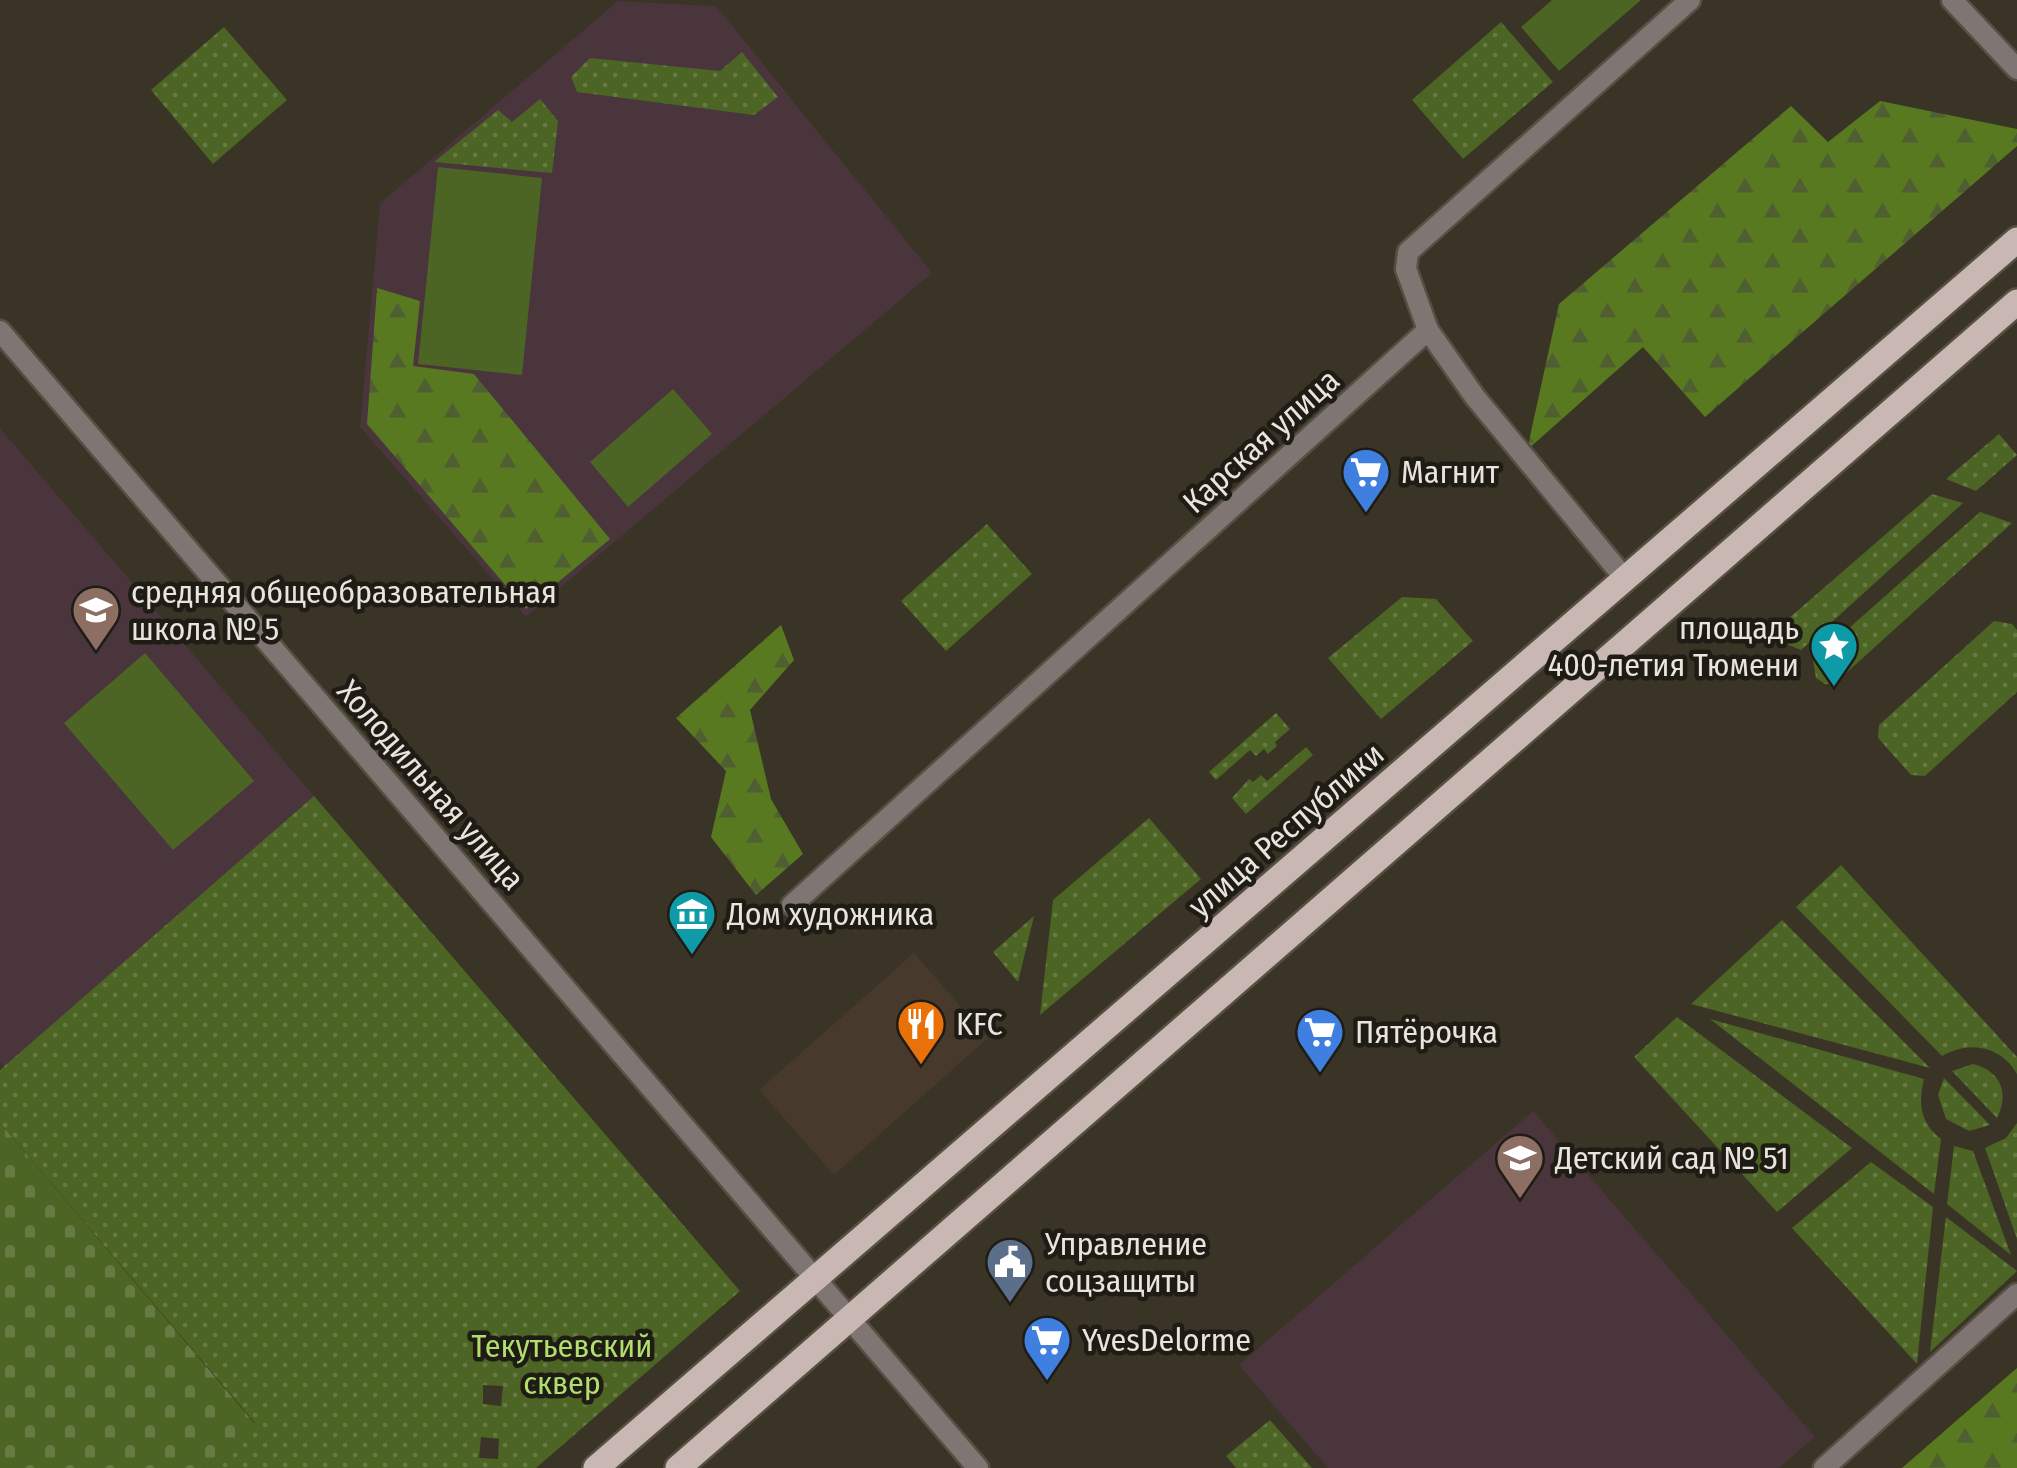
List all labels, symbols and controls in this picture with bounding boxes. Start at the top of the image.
street label: Карская улица [1175,361,1347,521]
supermarket icon: Магнит [1340,446,1392,514]
place label: Магнит [1401,453,1499,491]
place label: средняя общеобразовательная школа № 5 [131,573,557,648]
school or university icon: средняя общеобразовательная школа № 5 [70,584,122,652]
place label: площадь 400-летия Тюмени [1548,609,1799,684]
place icon: площадь 400-летия Тюмени [1808,620,1860,688]
street label: Холодильная улица [330,672,532,898]
street label: улица Республики [1181,735,1391,925]
museum icon: Дом художника [666,888,718,956]
place label: Дом художника [726,895,934,933]
restaurant icon: KFC [895,998,947,1066]
place label: KFC [956,1005,1003,1043]
supermarket icon: Пятёрочка [1294,1006,1346,1074]
place label: Пятёрочка [1355,1013,1498,1051]
school or university icon: Детский сад № 51 [1494,1132,1546,1200]
place label: Детский сад № 51 [1554,1139,1789,1177]
place label: Управление соцзащиты [1044,1225,1207,1300]
public building icon: Управление соцзащиты [984,1236,1036,1304]
supermarket icon: YvesDelorme [1021,1314,1073,1382]
place label: YvesDelorme [1082,1321,1251,1359]
park label: Текутьевский сквер [472,1327,652,1402]

